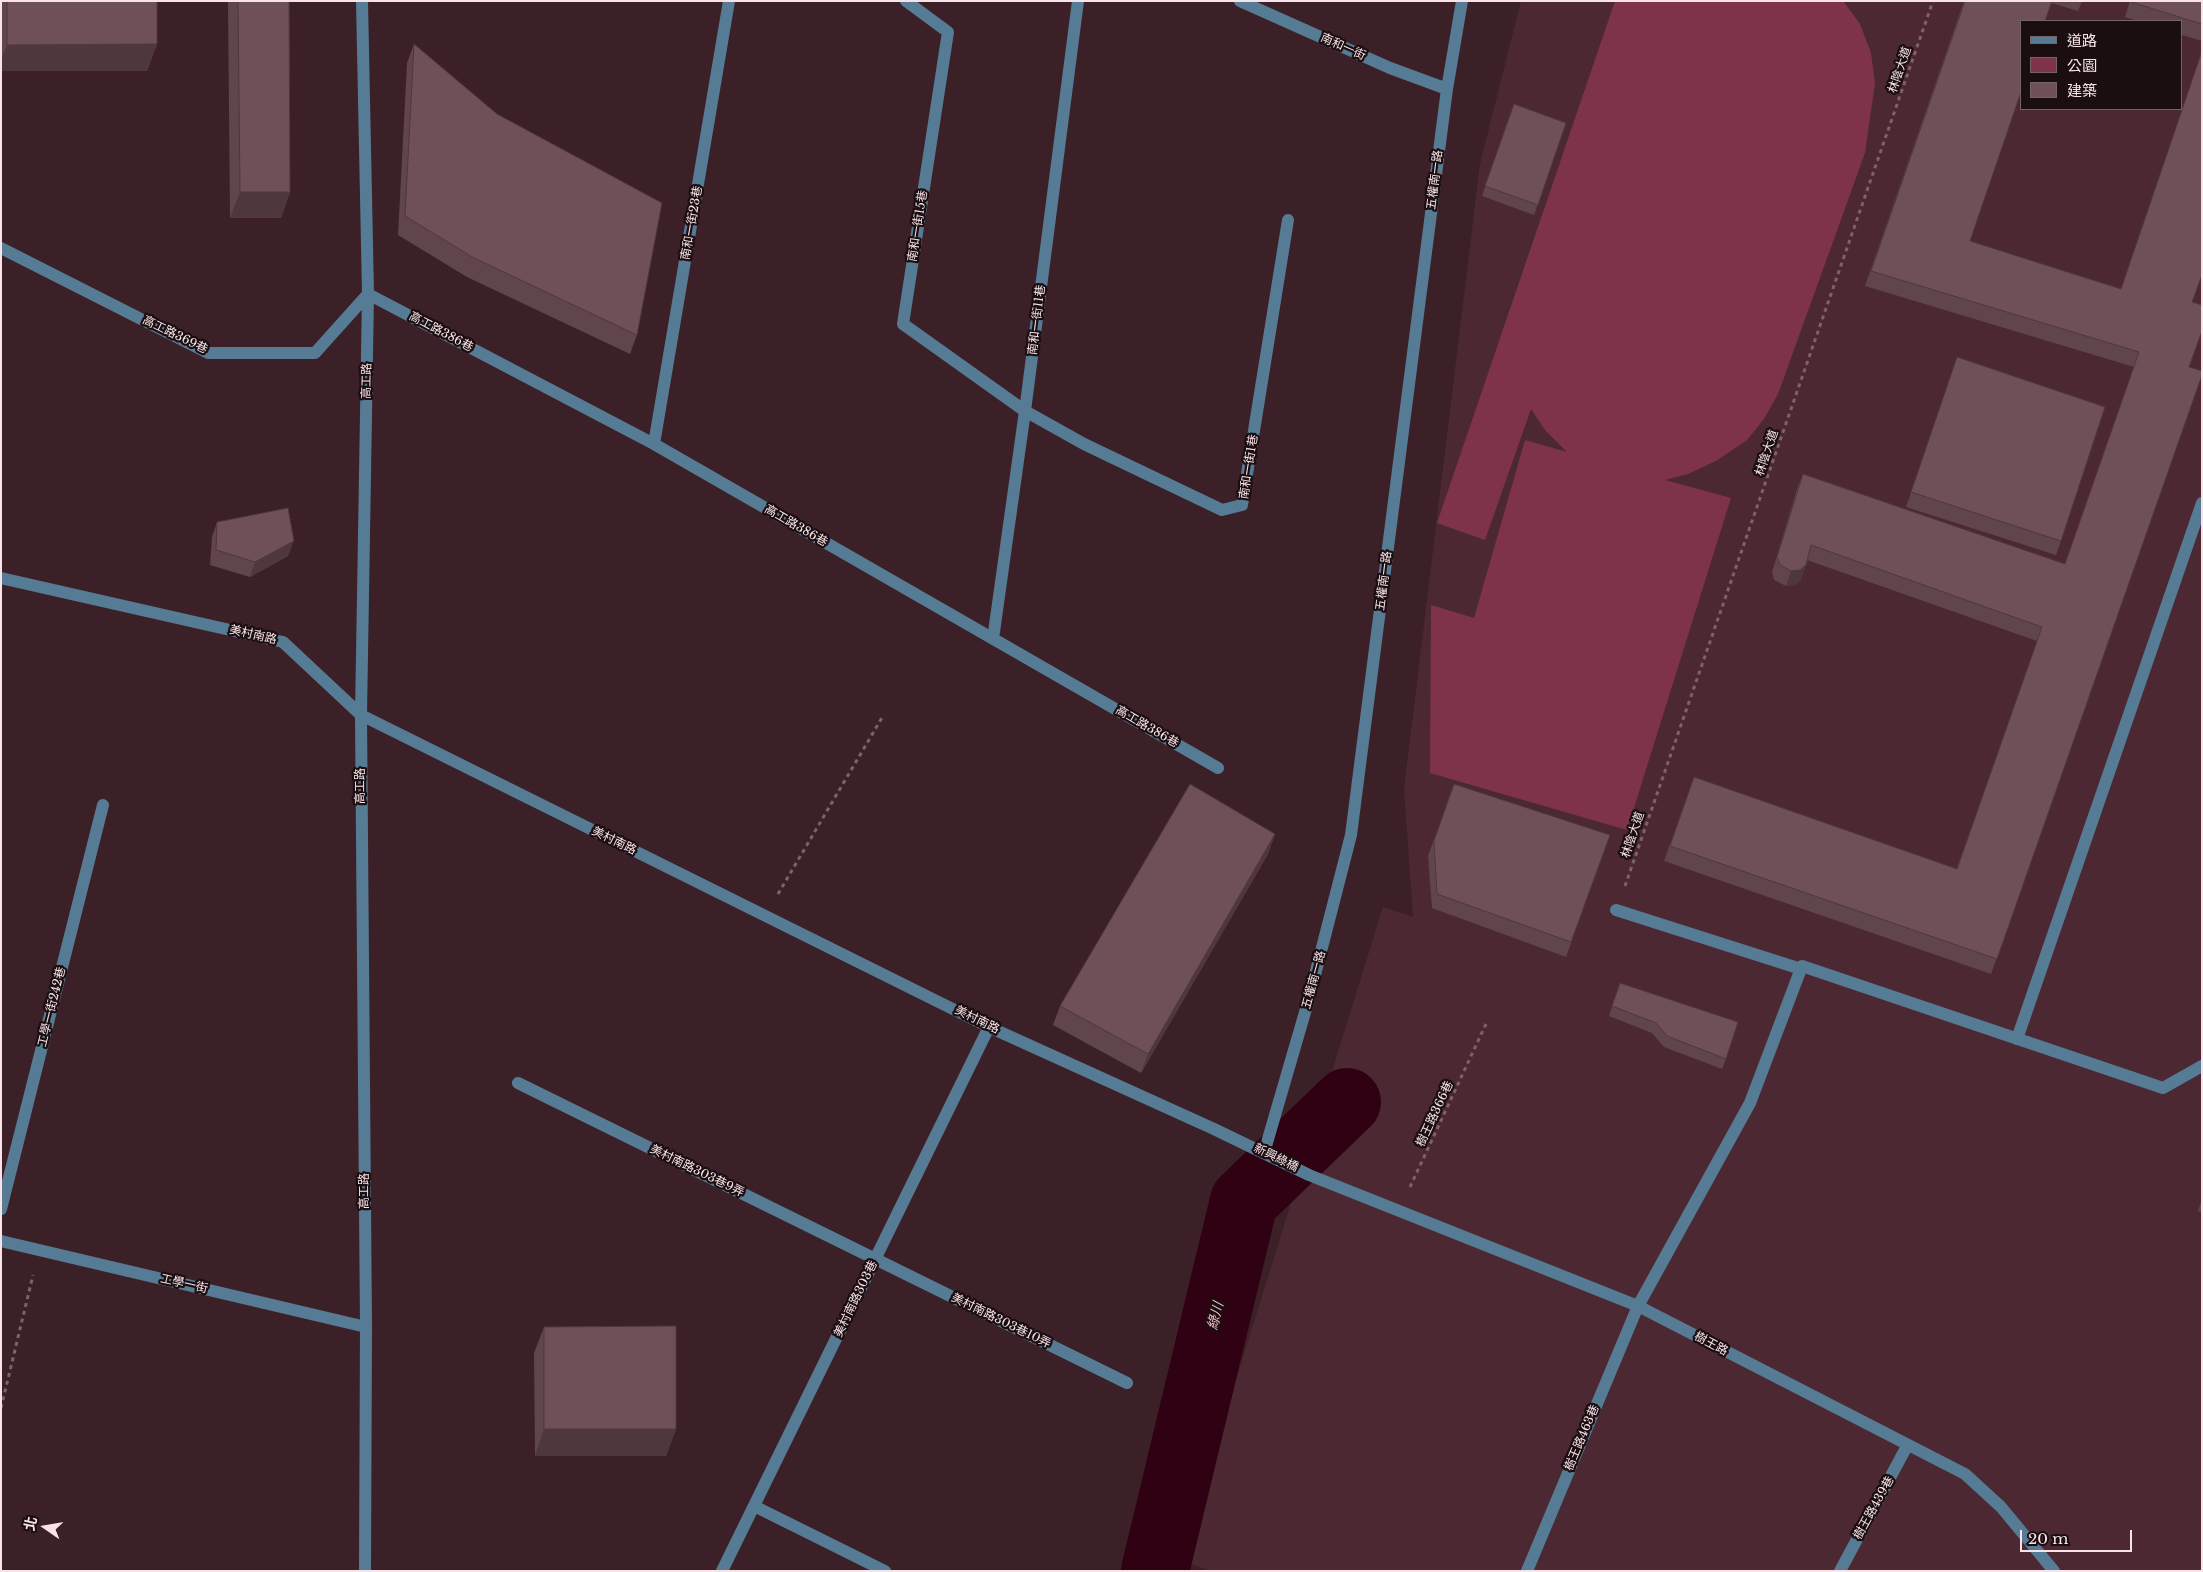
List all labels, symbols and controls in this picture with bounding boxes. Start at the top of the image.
legend [2020,20,2183,110]
street label: 南和一街 [1318,31,1368,63]
text: 道路 [2067,31,2097,50]
street label: 林陰大道 [1885,45,1915,95]
text: 公園 [2067,56,2097,75]
text: 建築 [2067,81,2097,100]
street label: 五權南一路 [1424,149,1446,211]
street label: 南和一街23巷 [678,185,706,261]
street label: 南和一街15巷 [905,189,931,263]
street label: 南和一街11巷 [1026,284,1048,356]
street label: 高工路386巷 [407,309,475,355]
street label: 高工路369巷 [140,313,210,357]
street label: 高工路 [359,363,375,399]
street label: 林陰大道 [1752,428,1782,478]
street label: 南和一街1巷 [1237,434,1261,500]
street label: 高工路386巷 [762,502,830,550]
street label: 五權南一路 [1373,550,1395,612]
street label: 美村南路 [228,623,278,647]
street label: 高工路386巷 [1113,703,1181,751]
street label: 高工路 [354,768,368,804]
street label: 林陰大道 [1618,810,1648,860]
street label: 美村南路 [589,824,639,858]
street label: 五權南一路 [1299,949,1329,1011]
street label: 工學一街242巷 [35,966,69,1048]
street label: 美村南路 [952,1003,1002,1037]
street label: 樹王路366巷 [1414,1079,1456,1149]
street label: 新興綠橋 [1251,1141,1301,1175]
street label: 美村南路303巷9弄 [648,1142,746,1200]
street label: 高工路 [358,1173,372,1209]
street label: 美村南路303巷 [831,1258,881,1340]
street label: 工學一街 [159,1272,209,1296]
street label: 美村南路303巷10弄 [949,1291,1053,1351]
water label: 綠川 [1204,1300,1228,1332]
street label: 樹王路 [1692,1329,1730,1359]
street label: 樹王路463巷 [1562,1403,1602,1473]
street label: 樹王路439巷 [1851,1474,1897,1542]
north arrow [20,1502,70,1552]
text: 北 [20,1515,41,1532]
scale bar [2023,1520,2136,1552]
text: 20 m [2028,1529,2068,1548]

